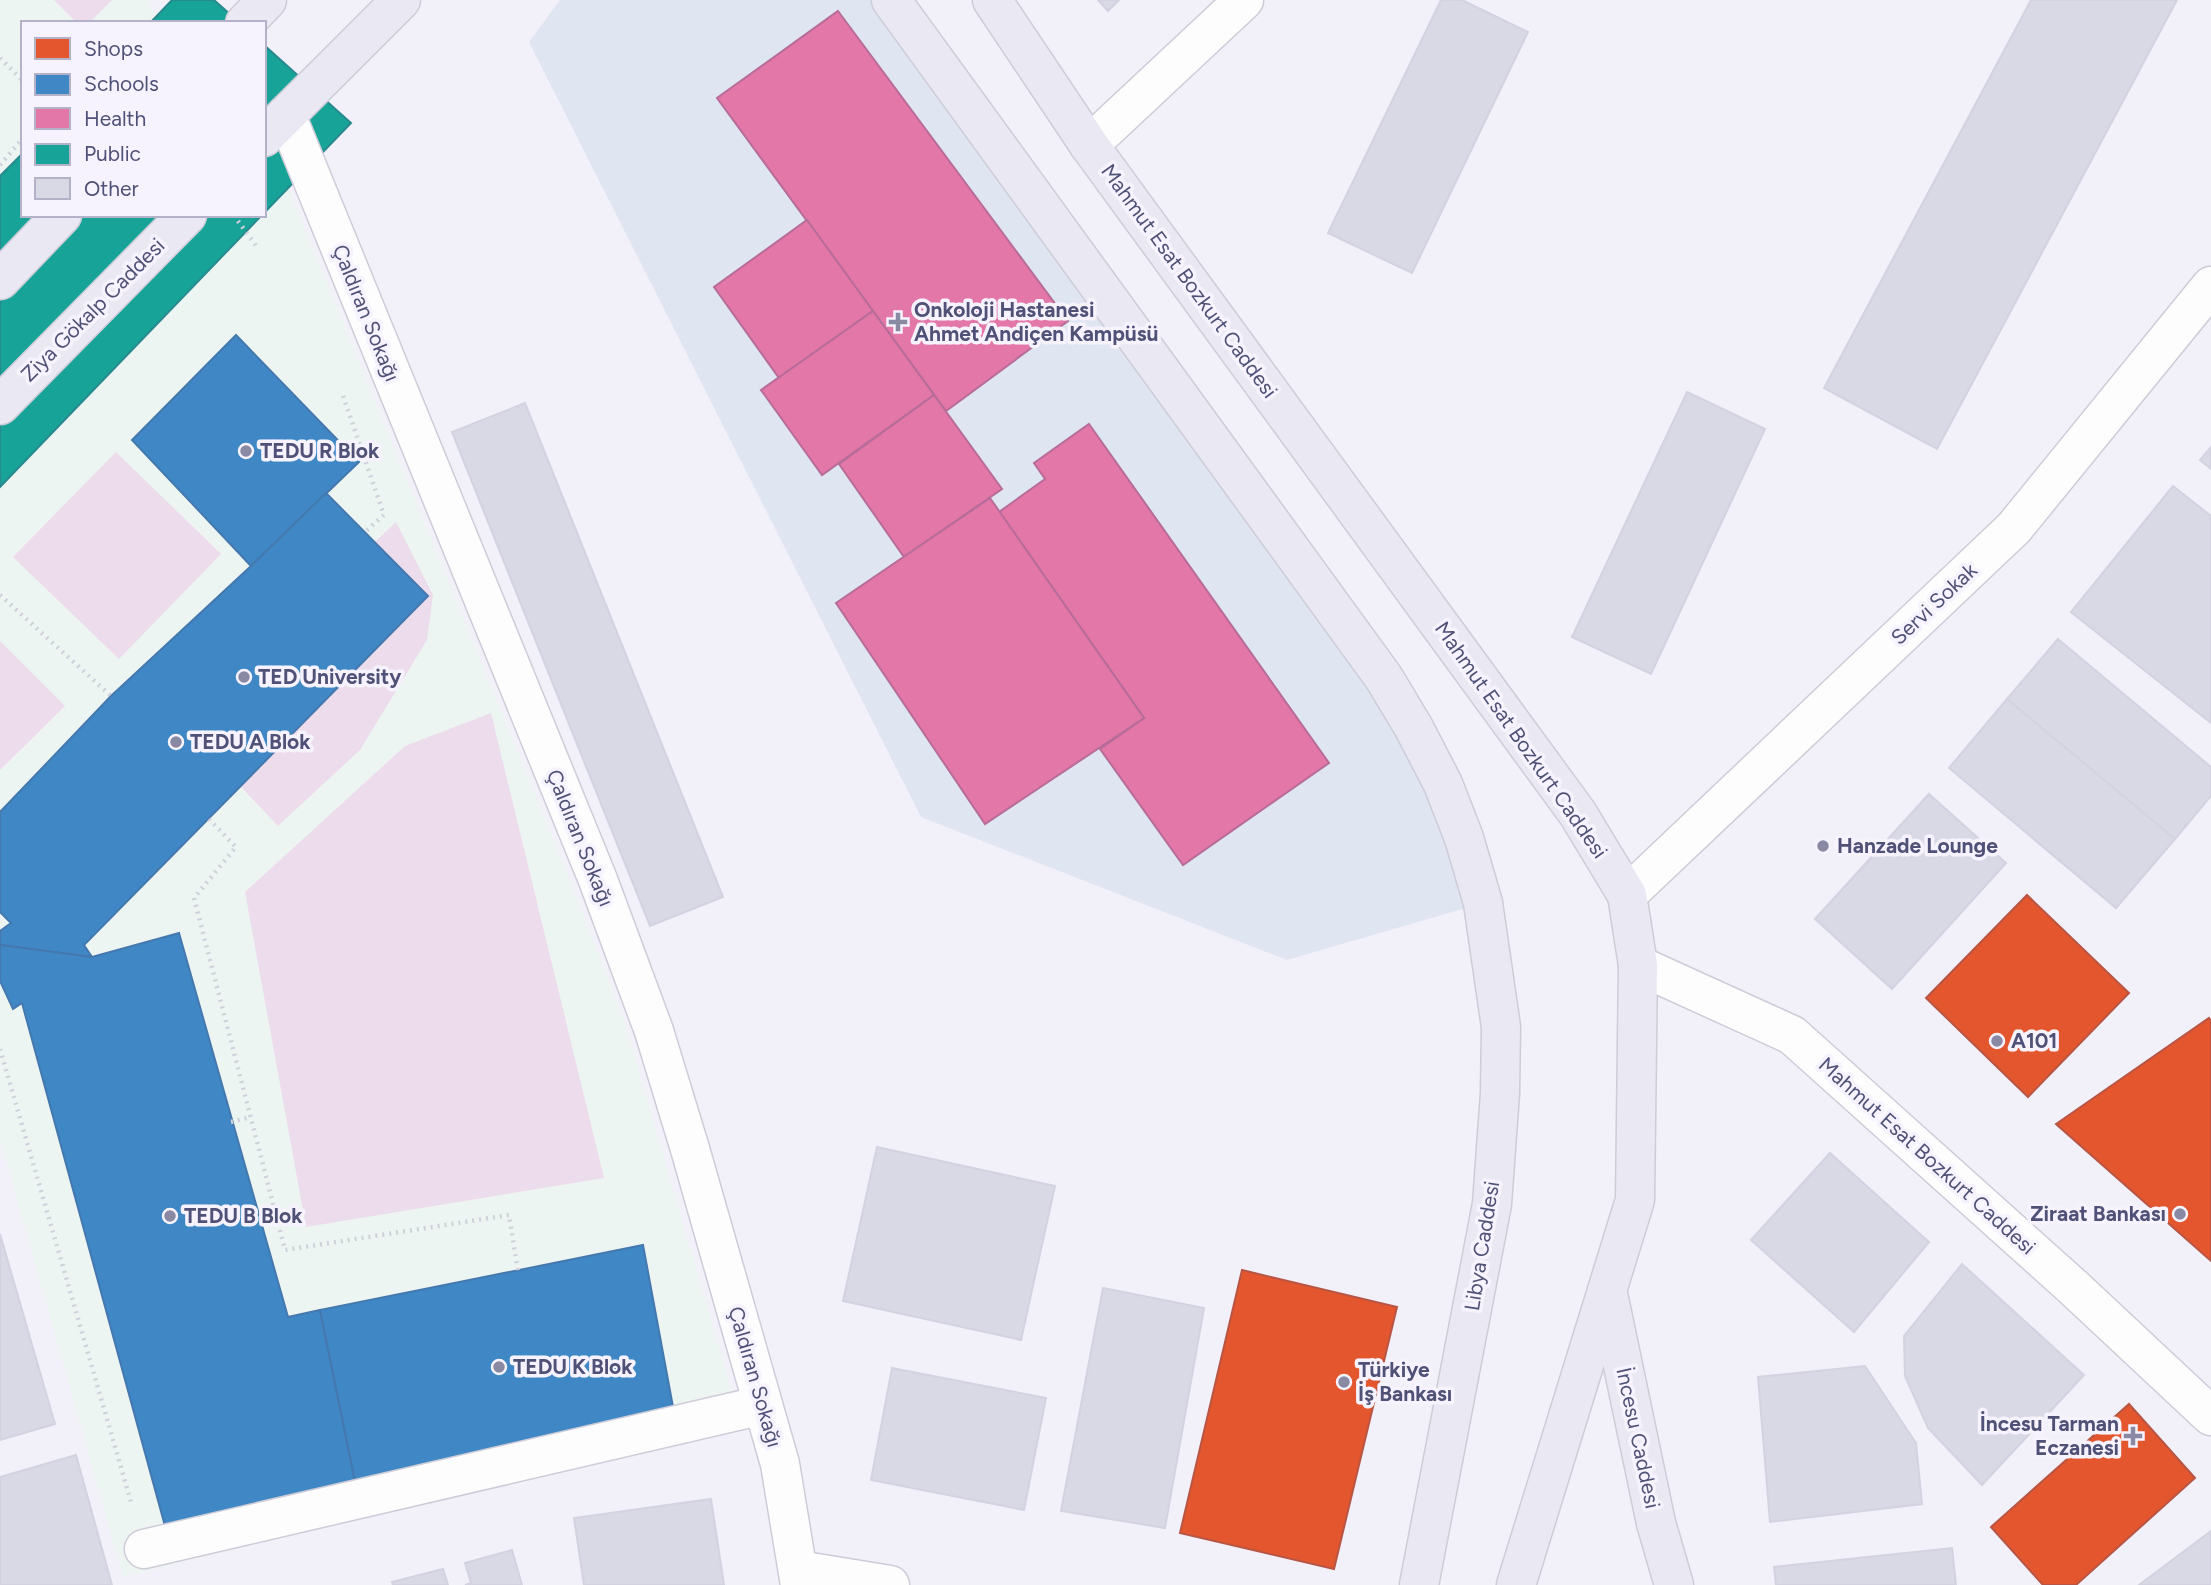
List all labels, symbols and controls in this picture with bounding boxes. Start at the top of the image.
legend [21,21,266,217]
text: Shops [84,36,143,61]
text: Schools [84,71,159,96]
text: Health [84,106,146,131]
text: Public [84,141,141,166]
street label: Mahmut Esat Bozkurt Caddesi [1096,159,1283,403]
text: Other [84,176,139,201]
street label: Ziya Gökalp Caddesi [16,233,170,387]
street label: Çaldıran Sokağı [328,241,405,385]
place label: Onkoloji Hastanesi Ahmet Andiçen Kampüsü [914,297,1158,346]
marker: Onkoloji Hastanesi Ahmet Andiçen Kampüsü [888,312,908,332]
place label: TEDU R Blok [260,438,380,463]
marker: TEDU R Blok [238,443,254,459]
street label: Servi Sokak [1886,557,1982,650]
street label: Mahmut Esat Bozkurt Caddesi [1430,617,1613,863]
place label: TED University [258,664,402,689]
marker: TED University [236,669,252,685]
place label: TEDU A Blok [190,729,311,754]
marker: TEDU A Blok [168,734,184,750]
street label: Çaldıran Sokağı [542,766,619,910]
place label: Hanzade Lounge [1837,833,1998,858]
marker: Hanzade Lounge [1815,838,1831,854]
place label: A101 [2011,1028,2057,1053]
marker: A101 [1989,1033,2005,1049]
street label: Mahmut Esat Bozkurt Caddesi [1814,1052,2041,1260]
street label: Libya Caddesi [1459,1179,1504,1313]
place label: Ziraat Bankası [2030,1201,2166,1226]
place label: TEDU B Blok [184,1203,303,1228]
marker: Ziraat Bankası [2172,1206,2188,1222]
marker: TEDU B Blok [162,1208,178,1224]
street label: Çaldıran Sokağı [723,1304,788,1450]
place label: TEDU K Blok [513,1354,633,1379]
place label: Türkiye İş Bankası [1358,1357,1452,1406]
marker: TEDU K Blok [491,1359,507,1375]
street label: İncesu Caddesi [1611,1365,1666,1511]
marker: Türkiye İş Bankası [1336,1374,1352,1390]
place label: İncesu Tarman Eczanesi [1980,1411,2119,1460]
marker: İncesu Tarman Eczanesi [2125,1428,2141,1444]

